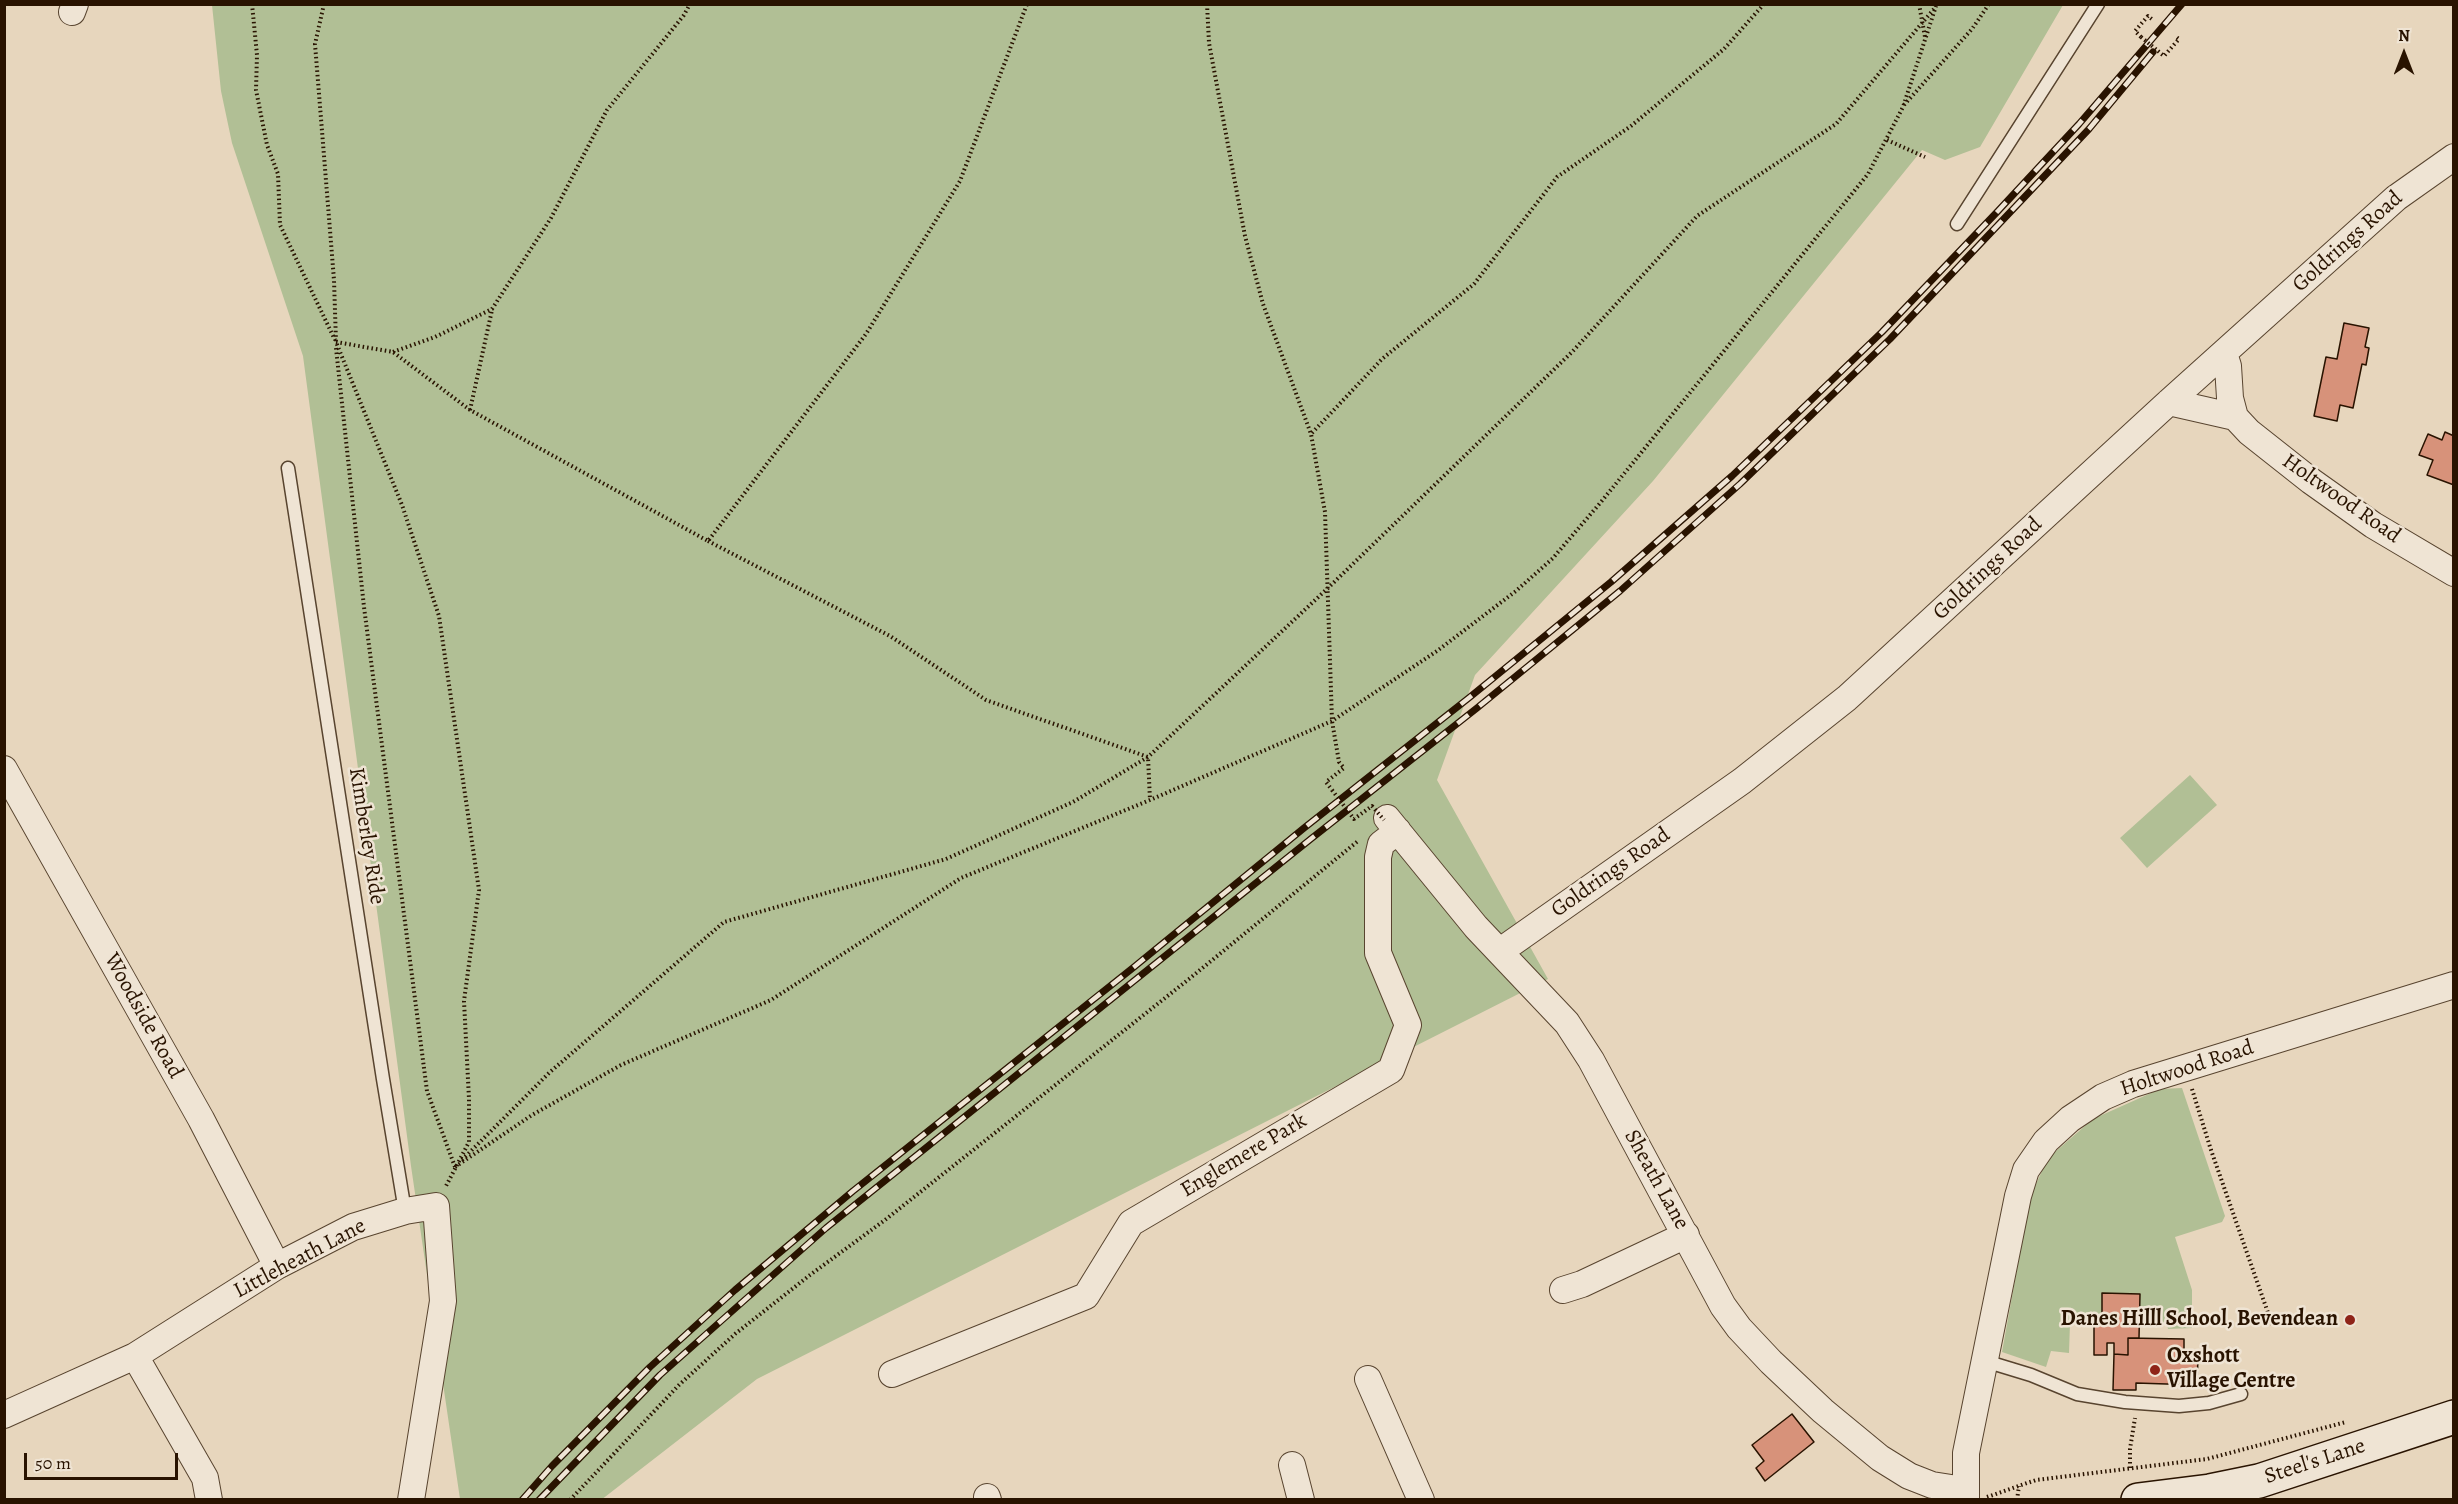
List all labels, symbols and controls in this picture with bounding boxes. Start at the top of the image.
north arrow [2374,24,2434,84]
text: N [2398,25,2410,47]
street label: Goldrings Road [2287,186,2409,298]
street label: Holtwood Road [2277,448,2405,550]
street label: Goldrings Road [1928,512,2048,626]
street label: Kimberley Ride [342,766,390,906]
street label: Goldrings Road [1546,822,1676,924]
street label: Woodside Road [98,949,188,1083]
street label: Holtwood Road [2117,1035,2257,1103]
street label: Englemere Park [1176,1108,1312,1204]
street label: Sheath Lane [1618,1126,1694,1234]
street label: Littleheath Lane [230,1213,370,1305]
place label: Danes Hilll School, Bevendean [2061,1307,2338,1333]
marker: Danes Hilll School, Bevendean [2343,1313,2357,1327]
place label: Oxshott Village Centre [2167,1344,2295,1396]
marker: Oxshott Village Centre [2148,1363,2162,1377]
street label: Steel's Lane [2261,1433,2369,1491]
scale bar [27,1441,182,1479]
text: 50 m [35,1451,71,1475]

